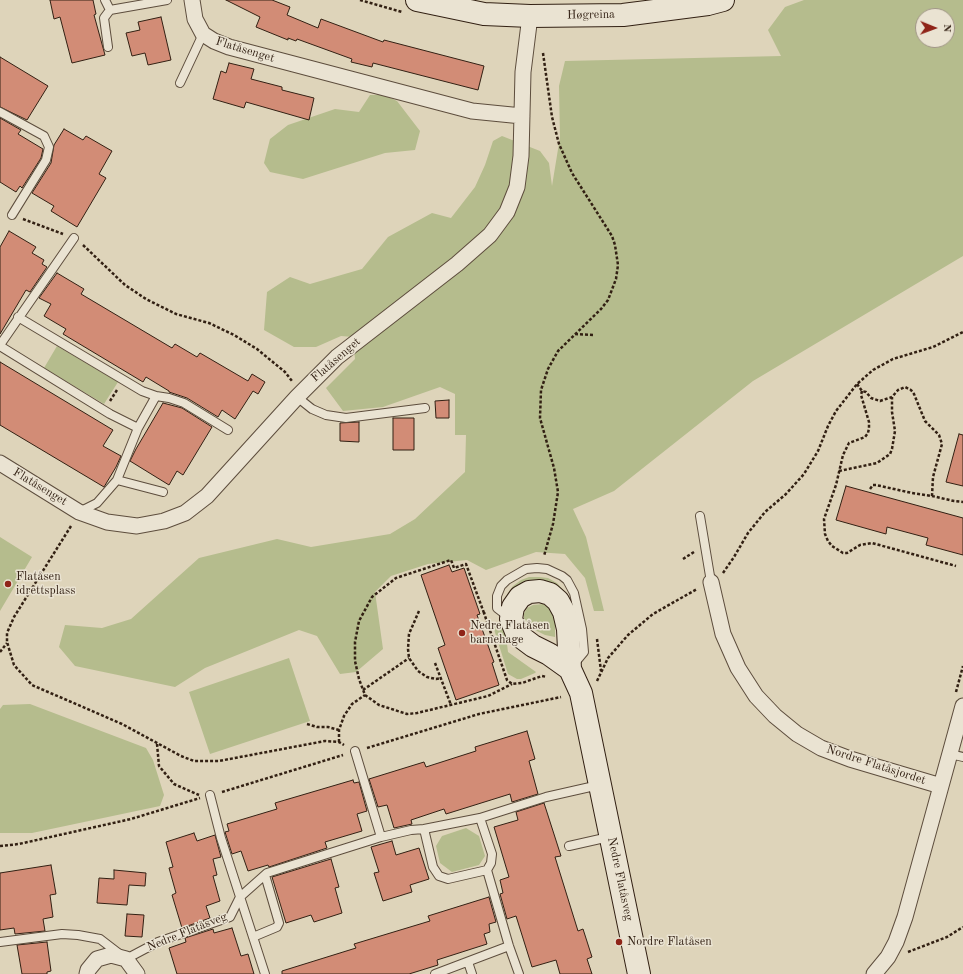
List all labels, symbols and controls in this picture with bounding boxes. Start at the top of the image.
street label: Høgreina [567,7,615,23]
north arrow [915,8,955,48]
text: N [941,24,952,32]
street label: Flatåsenget [214,34,276,66]
street label: Flatåsenget [308,335,364,385]
street label: Flatåsenget [10,465,70,509]
place label: Flatåsen idrettsplass [16,570,75,598]
marker: Flatåsen idrettsplass [3,579,13,589]
place label: Nedre Flatåsen barnehage [470,619,549,647]
marker: Nedre Flatåsen barnehage [457,628,467,638]
street label: Nordre Flatåsjordet [825,742,927,788]
street label: Nedre Flatåsveg [604,836,636,922]
street label: Nedre Flatåsveg [145,909,229,955]
place label: Nordre Flatåsen [627,935,712,949]
marker: Nordre Flatåsen [614,937,624,947]

